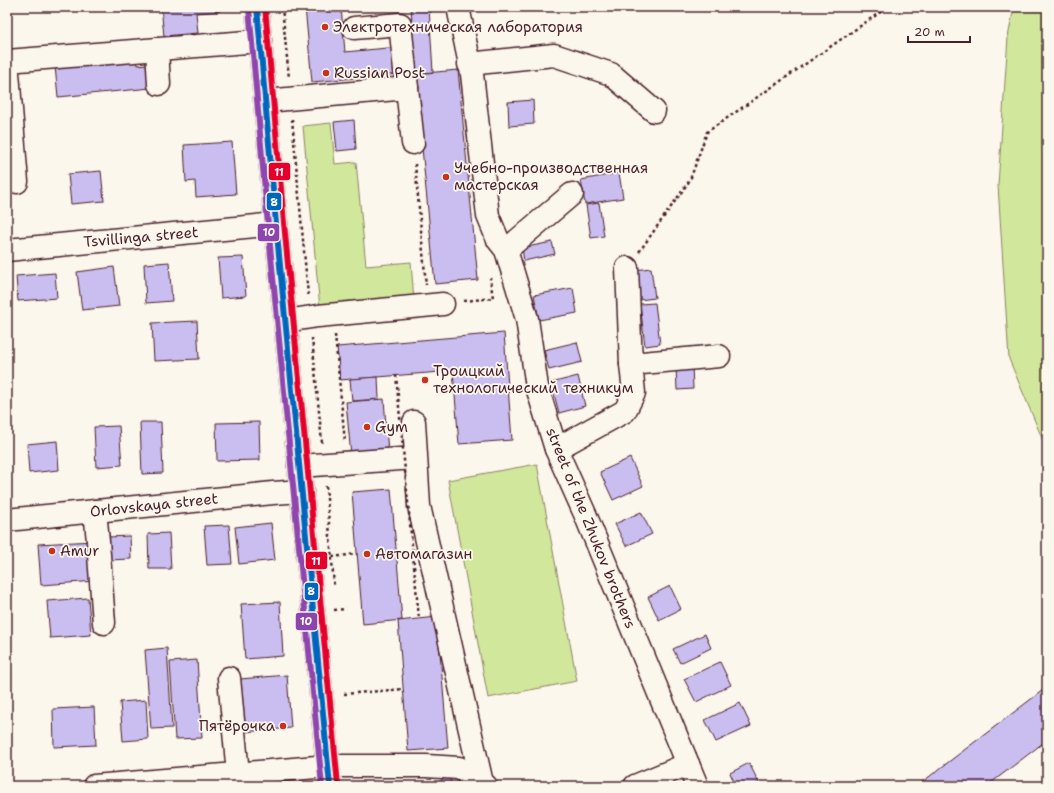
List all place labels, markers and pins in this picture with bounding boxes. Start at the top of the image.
place label: Электротехническая лаборатория [333,17,583,37]
marker: Электротехническая лаборатория [320,22,330,32]
place label: Russian Post [334,63,425,83]
marker: Russian Post [321,68,331,78]
place label: Учебно-производственная мастерская [454,158,648,195]
marker: Учебно-производственная мастерская [441,172,451,182]
place label: Троицкий технологический техникум [433,361,634,398]
marker: Троицкий технологический техникум [420,375,430,385]
place label: Gym [375,417,408,437]
marker: Gym [362,422,372,432]
place label: Amur [60,541,99,561]
place label: Автомагазин [375,544,472,564]
marker: Amur [47,546,57,556]
marker: Автомагазин [362,549,372,559]
place label: Пятёрочка [199,716,276,736]
marker: Пятёрочка [278,721,288,731]

